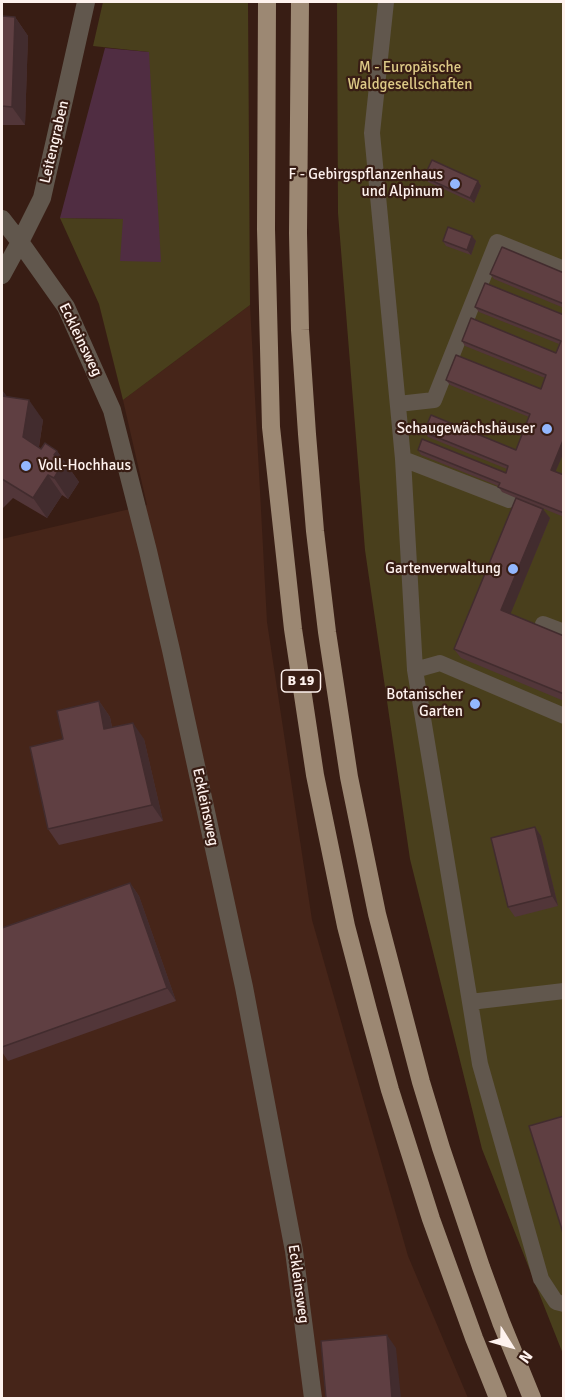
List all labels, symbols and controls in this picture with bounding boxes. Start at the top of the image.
park label: M - Europäische Waldgesellschaften [348,59,472,94]
street label: Leitengraben [37,99,73,185]
place label: F - Gebirgspflanzenhaus und Alpinum [289,166,443,201]
marker: F - Gebirgspflanzenhaus und Alpinum [448,177,462,191]
street label: Eckleinsweg [55,300,105,380]
place label: Schaugewächshäuser [397,420,535,438]
marker: Schaugewächshäuser [540,422,554,436]
place label: Voll-Hochhaus [38,457,131,475]
marker: Voll-Hochhaus [19,459,33,473]
place label: Gartenverwaltung [385,560,501,578]
marker: Gartenverwaltung [506,562,520,576]
road number: B 19 [282,670,320,692]
place label: Botanischer Garten [386,686,463,721]
marker: Botanischer Garten [468,697,482,711]
street label: Eckleinsweg [188,766,222,848]
street label: Eckleinsweg [284,1243,312,1325]
north arrow [481,1316,541,1376]
text: N [514,1346,537,1367]

